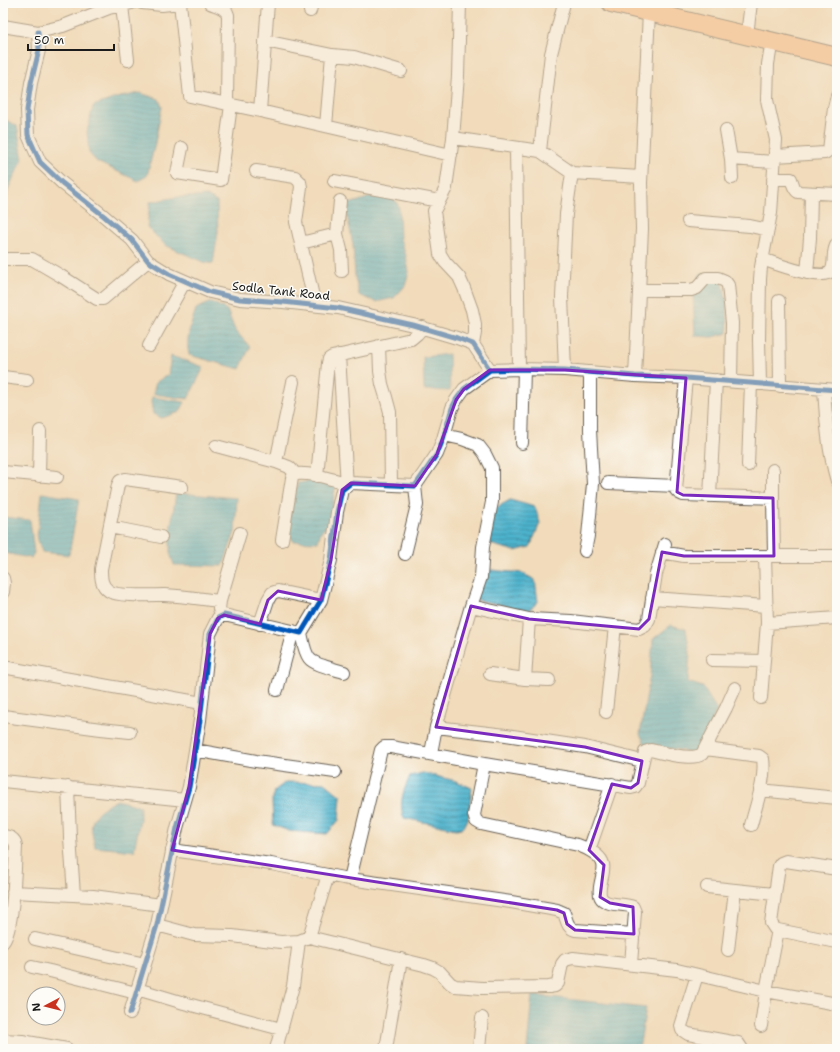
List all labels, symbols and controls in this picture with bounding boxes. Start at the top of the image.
scale bar [28,26,114,52]
text: 50 m [34,32,64,48]
street label: Sodla Tank Road [231,278,331,304]
north arrow [26,986,66,1026]
text: N [29,1002,45,1012]

